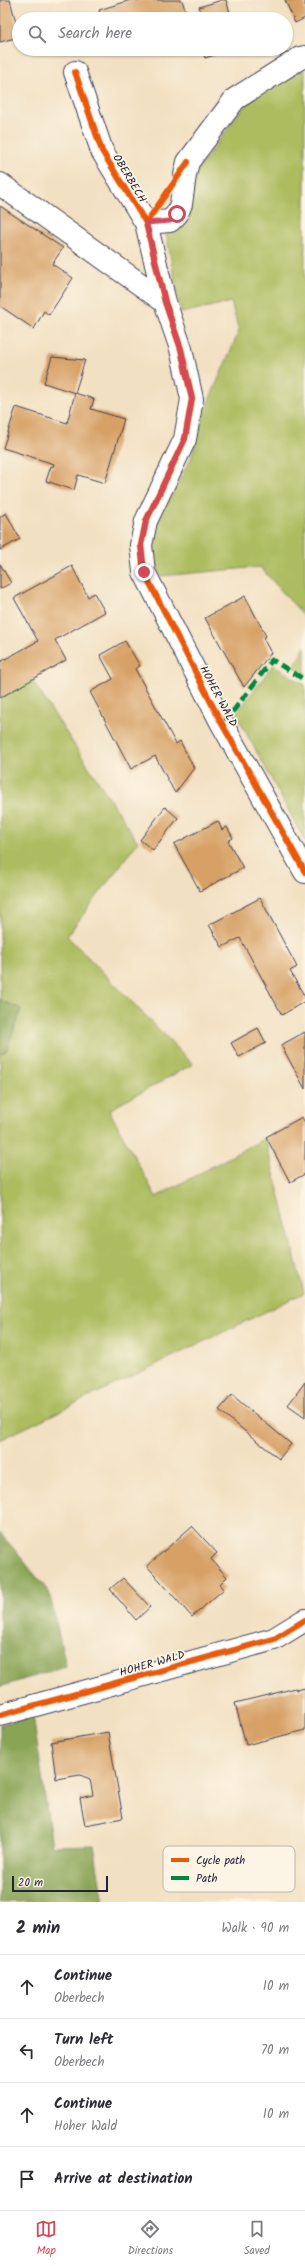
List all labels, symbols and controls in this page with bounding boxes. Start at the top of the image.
search box [12,12,293,56]
text: Search here [58,22,132,46]
icon: search [26,23,48,45]
street label: OBERBECH [108,151,151,206]
route start [168,205,186,223]
route end [135,563,153,581]
street label: HOHER WALD [194,663,242,730]
street label: HOHER WALD [118,1646,187,1682]
legend [163,1846,295,1892]
text: Cycle path [196,1852,245,1870]
text: Path [196,1870,217,1888]
scale bar [12,1874,108,1893]
text: 20 m [18,1874,43,1892]
text: 2 min [16,1915,60,1942]
text: Walk · 90 m [222,1918,289,1939]
text: Continue [54,1964,112,1988]
icon: ahead [16,1976,38,1998]
text: 10 m [263,1976,289,1997]
text: Oberbech [54,1988,104,2009]
text: Turn left [54,2028,114,2052]
icon: left [16,2040,38,2062]
text: 70 m [261,2040,289,2061]
text: Oberbech [54,2052,104,2073]
text: Continue [54,2092,112,2116]
icon: ahead [16,2104,38,2126]
text: 10 m [263,2104,289,2125]
text: Hoher Wald [54,2116,117,2137]
text: Arrive at destination [54,2167,193,2191]
icon: arrive [16,2168,38,2190]
tab: Map [35,2218,57,2260]
tab: Directions [128,2218,173,2260]
tab: Saved [244,2218,270,2260]

